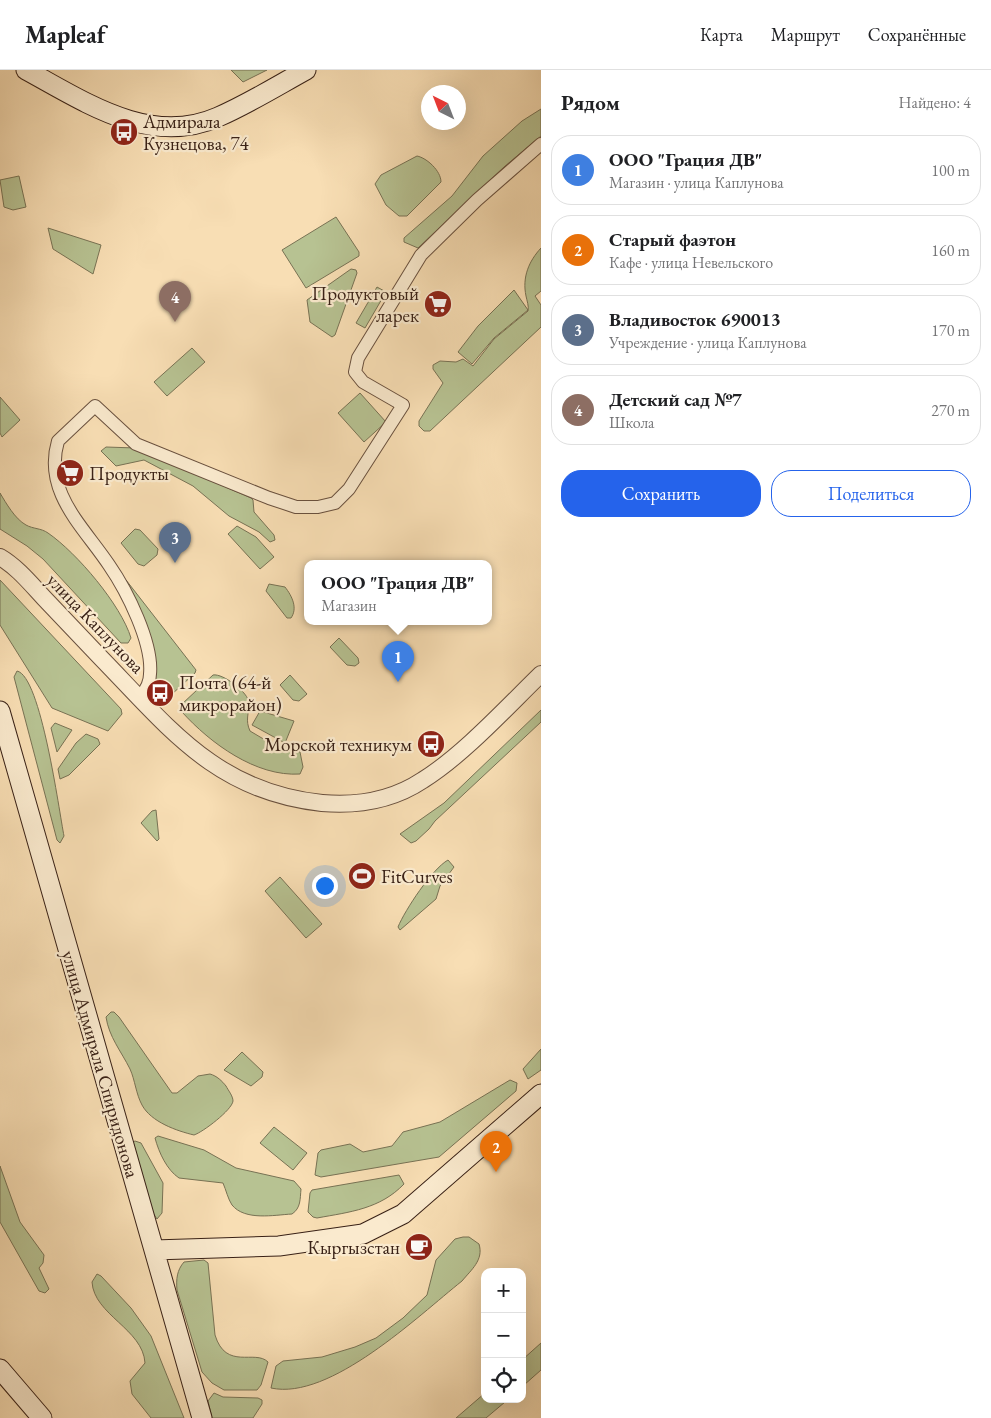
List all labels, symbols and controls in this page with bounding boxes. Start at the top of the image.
text: Mapleaf [25,19,106,50]
text: Карта [700,23,743,46]
text: Маршрут [771,23,840,46]
text: Сохранённые [868,23,966,46]
north arrow [421,85,466,130]
text: Рядом [561,89,620,116]
text: Найдено: 4 [899,92,971,113]
place label: Адмирала Кузнецова, 74 [142,109,250,156]
bus stop icon: Адмирала Кузнецова, 74 [109,117,139,147]
text: ООО "Грация ДВ" [609,147,762,172]
text: 1 [574,160,582,181]
text: 100 m [931,160,970,181]
text: Магазин · улица Каплунова [609,172,784,193]
text: Старый фаэтон [609,227,736,252]
text: 2 [574,240,582,261]
text: 160 m [931,240,970,261]
text: Кафе · улица Невельского [609,252,773,273]
pin: 4 [159,281,191,322]
place label: Продуктовый ларек [312,281,419,328]
supermarket icon: Продуктовый ларек [423,289,453,319]
text: Владивосток 690013 [609,307,781,332]
text: 3 [574,320,582,341]
text: 170 m [931,320,970,341]
text: Учреждение · улица Каплунова [609,332,807,353]
text: Детский сад №7 [609,387,742,412]
text: 4 [574,400,582,421]
text: 270 m [931,400,970,421]
text: Школа [609,412,654,433]
supermarket icon: Продукты [55,458,85,488]
place label: Продукты [89,461,169,486]
button: Сохранить [561,470,761,517]
button: Поделиться [771,470,971,517]
pin: 3 [159,522,191,563]
popup [304,560,492,625]
street label: улица Каплунова [41,568,150,679]
text: ООО "Грация ДВ" [321,570,475,595]
text: Магазин [321,595,377,616]
pin: 1 [382,641,414,682]
place label: Почта (64-й микрорайон) [179,670,282,717]
bus stop icon: Почта (64-й микрорайон) [145,678,175,708]
bus stop icon: Морской техникум [416,729,446,759]
place label: Морской техникум [264,732,412,757]
sports icon: FitCurves [347,861,377,891]
place label: FitCurves [381,864,453,889]
your location [312,873,338,899]
street label: улица Адмирала Спиридонова [56,948,145,1181]
pin: 2 [480,1131,512,1172]
cafe icon: Кыргызстан [404,1232,434,1262]
place label: Кыргызстан [307,1235,400,1260]
map controls [481,1268,526,1403]
button: + [481,1268,526,1313]
button: − [481,1313,526,1358]
button: locate [481,1358,526,1403]

